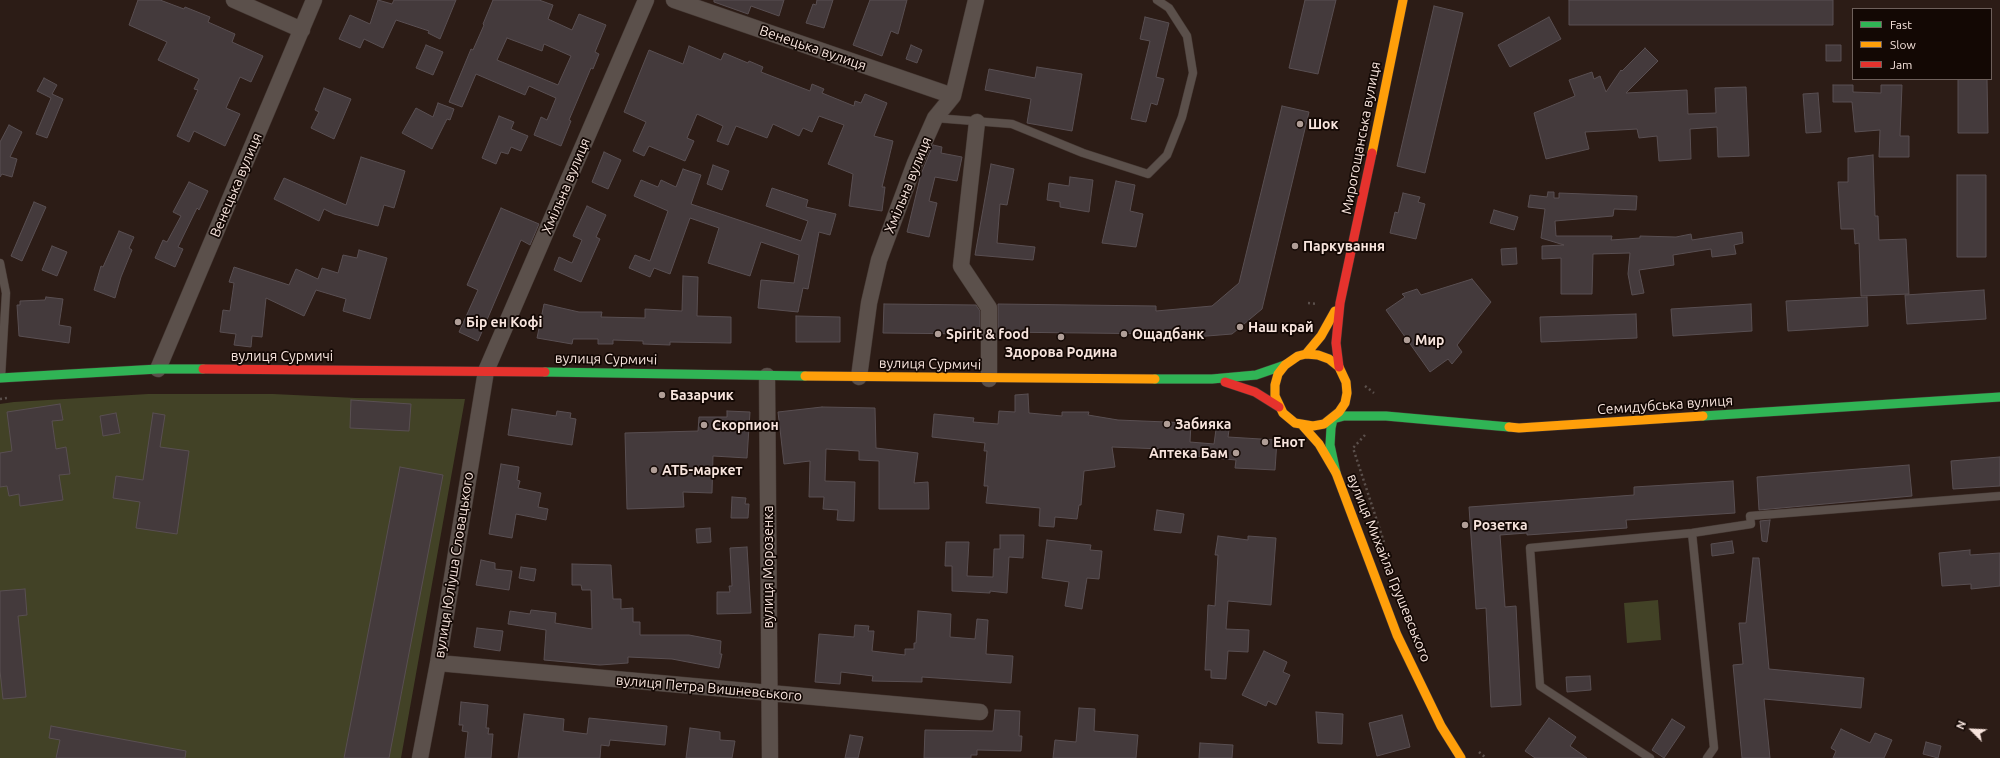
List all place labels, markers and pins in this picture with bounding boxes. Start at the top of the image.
place label: Шок [1308,116,1338,132]
marker: Шок [1295,119,1305,129]
place label: Паркування [1303,238,1385,254]
marker: Паркування [1290,241,1300,251]
place label: Бір ен Кофі [466,314,542,330]
marker: Бір ен Кофі [453,317,463,327]
place label: Наш край [1248,319,1313,335]
marker: Наш край [1235,322,1245,332]
place label: Spirit & food [946,326,1029,342]
place label: Ощадбанк [1132,326,1204,342]
marker: Spirit & food [933,329,943,339]
marker: Ощадбанк [1119,329,1129,339]
marker: Здорова Родина [1056,332,1066,342]
place label: Мир [1415,332,1444,348]
marker: Мир [1402,335,1412,345]
place label: Здорова Родина [1005,344,1117,360]
place label: Базарчик [670,387,734,403]
marker: Базарчик [657,390,667,400]
place label: Забияка [1175,416,1231,432]
place label: Скорпион [712,417,779,433]
marker: Забияка [1162,419,1172,429]
marker: Скорпион [699,420,709,430]
place label: Енот [1273,434,1305,450]
marker: Енот [1260,437,1270,447]
place label: Аптека Бам [1149,445,1228,461]
marker: Аптека Бам [1231,448,1241,458]
place label: АТБ-маркет [662,462,743,478]
marker: АТБ-маркет [649,465,659,475]
place label: Розетка [1473,517,1528,533]
marker: Розетка [1460,520,1470,530]

